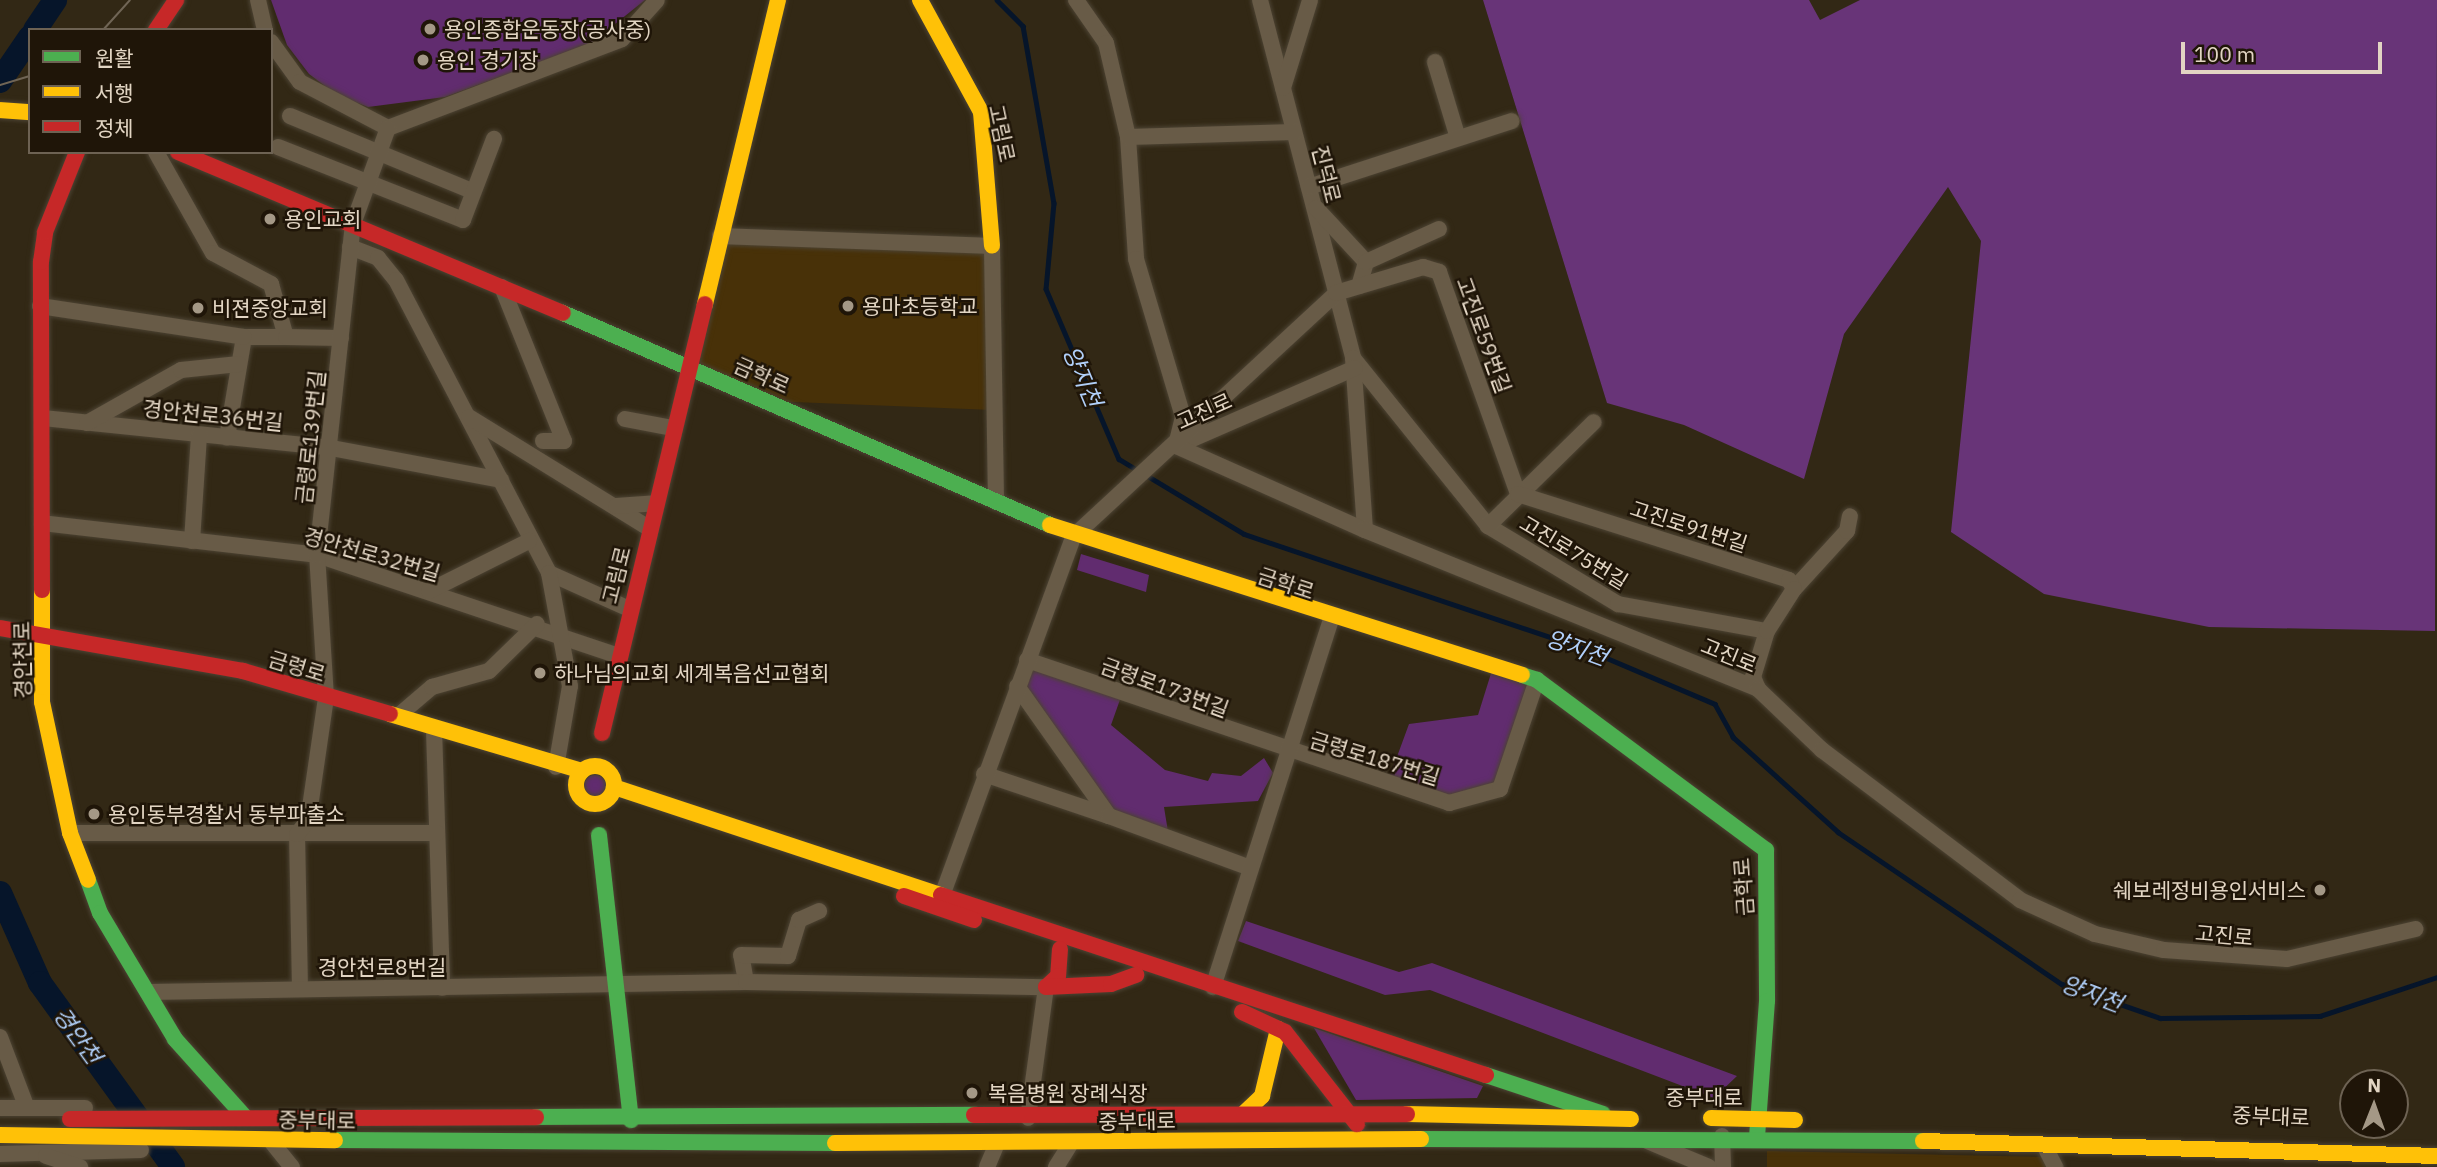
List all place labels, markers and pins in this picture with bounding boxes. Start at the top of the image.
place label: 용인종합운동장(공사중) [444,16,651,42]
marker: 용인종합운동장(공사중) [422,21,438,37]
place label: 용인 경기장 [437,47,539,73]
marker: 용인 경기장 [415,52,431,68]
place label: 용인교회 [284,206,361,232]
marker: 용인교회 [262,211,278,227]
place label: 용마초등학교 [862,293,978,319]
place label: 비젼중앙교회 [212,295,328,321]
marker: 용마초등학교 [840,298,856,314]
marker: 비젼중앙교회 [190,300,206,316]
place label: 하나님의교회 세계복음선교협회 [554,660,829,686]
marker: 하나님의교회 세계복음선교협회 [532,665,548,681]
place label: 용인동부경찰서 동부파출소 [108,801,345,827]
marker: 용인동부경찰서 동부파출소 [86,806,102,822]
place label: 쉐보레정비용인서비스 [2113,877,2306,903]
marker: 쉐보레정비용인서비스 [2312,882,2328,898]
place label: 복음병원 장례식장 [988,1080,1148,1106]
marker: 복음병원 장례식장 [962,1083,982,1103]

